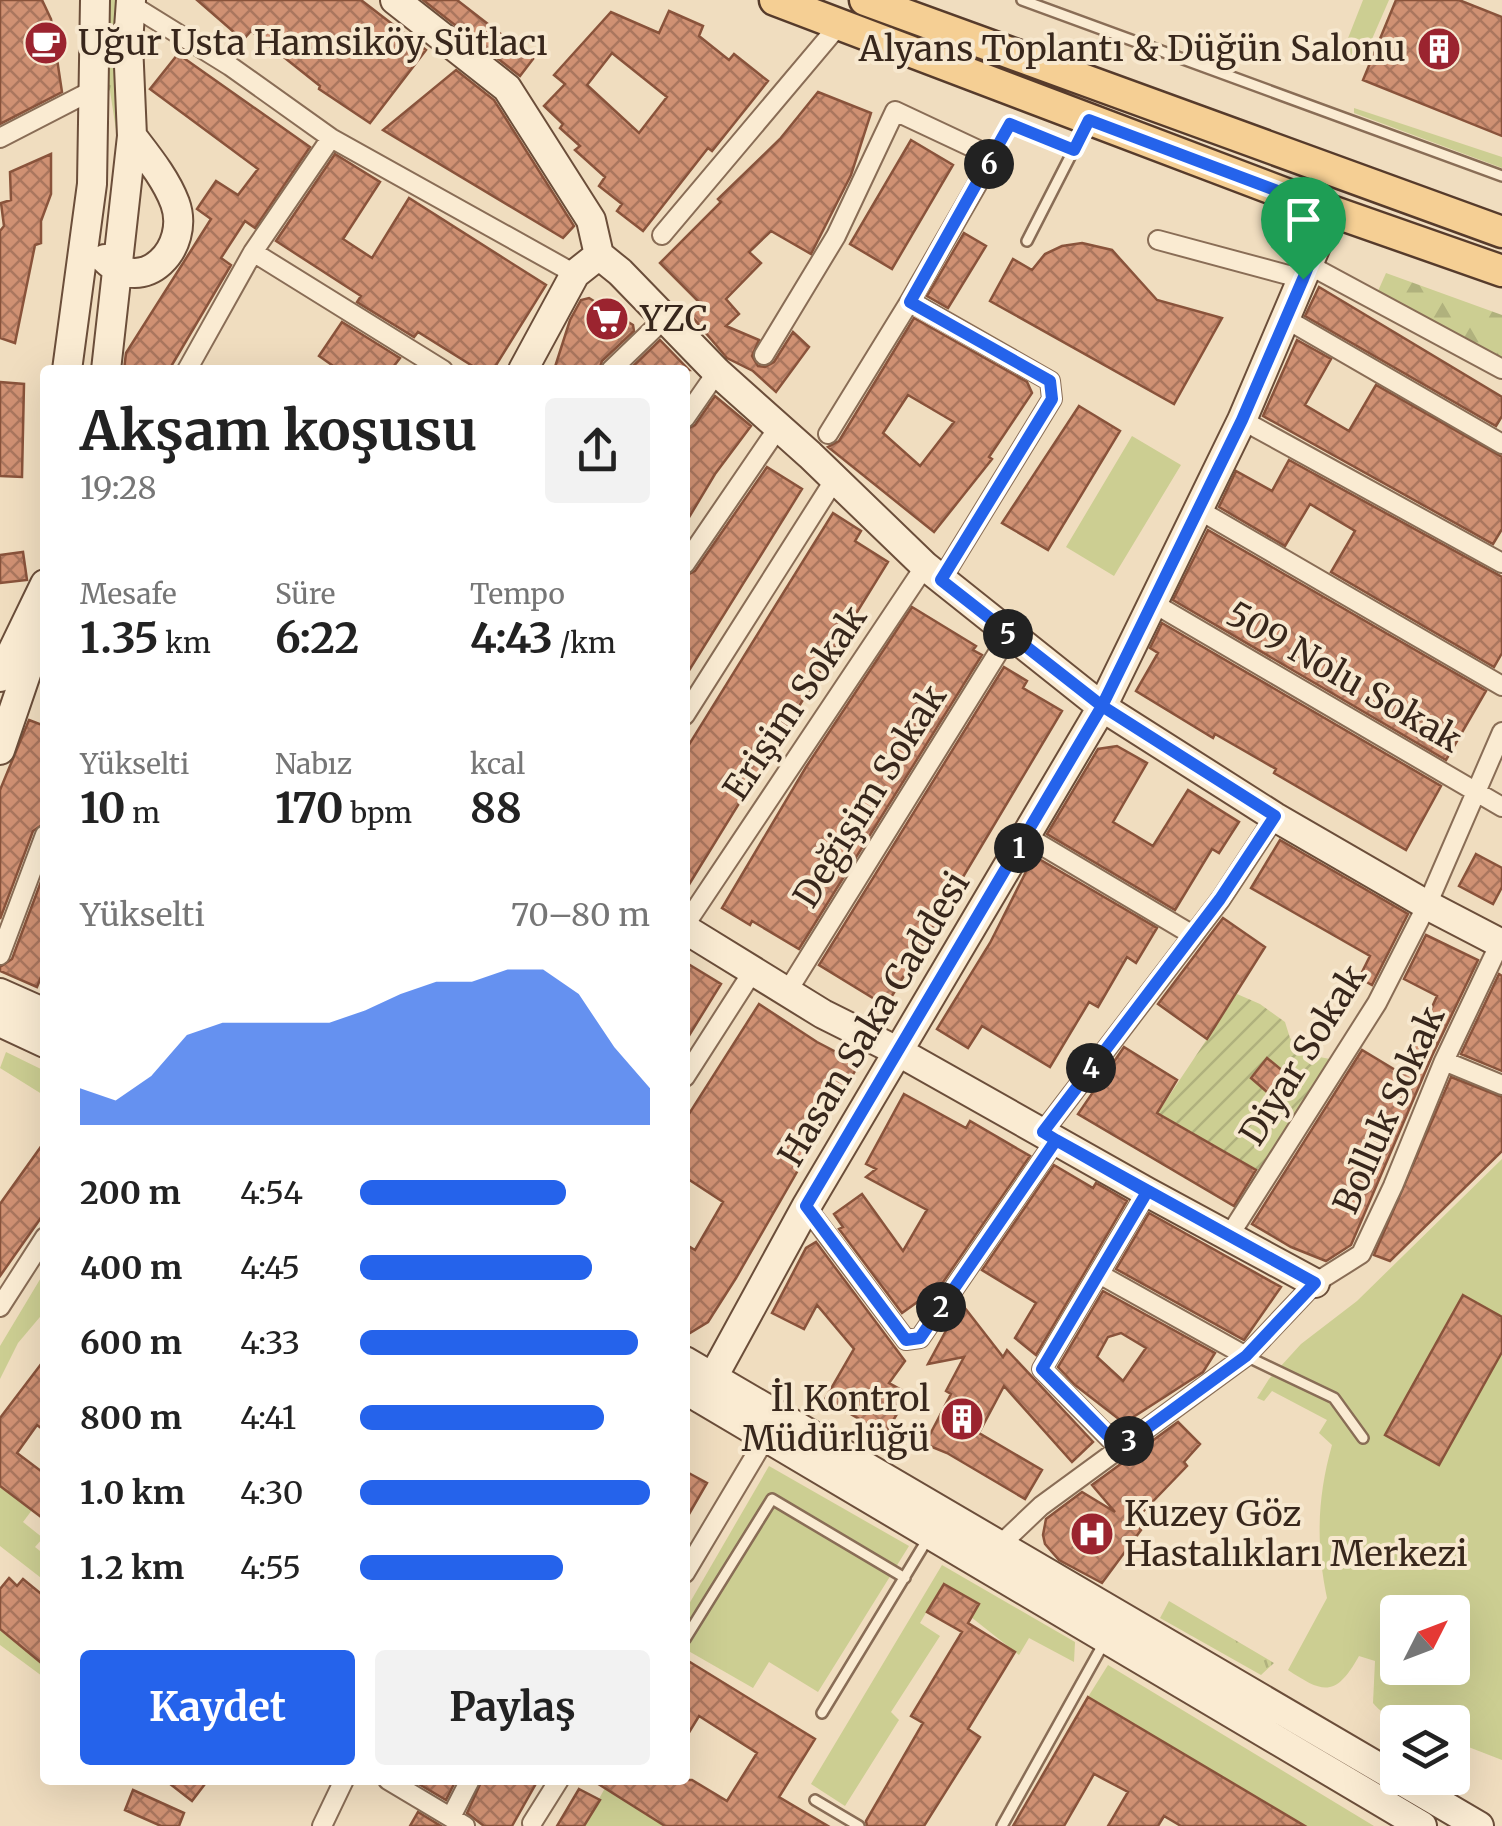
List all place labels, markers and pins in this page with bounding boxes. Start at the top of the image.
cafe icon: Uğur Usta Hamsiköy Sütlacı [23,20,69,66]
place label: Uğur Usta Hamsiköy Sütlacı [78,21,548,65]
building icon: Alyans Toplantı & Düğün Salonu [1416,26,1462,72]
place label: Alyans Toplantı & Düğün Salonu [858,27,1406,71]
pin: 6 [964,139,1014,189]
pin [1261,177,1346,280]
supermarket icon: YZC [584,296,630,342]
place label: YZC [639,297,708,341]
pin: 5 [983,609,1033,659]
pin: 1 [994,823,1044,873]
pin: 4 [1066,1043,1116,1093]
pin: 2 [916,1282,966,1332]
place label: İl Kontrol Müdürlüğü [741,1377,930,1461]
building icon: İl Kontrol Müdürlüğü [939,1396,985,1442]
pin: 3 [1104,1416,1154,1466]
place label: Kuzey Göz Hastalıkları Merkezi [1124,1492,1468,1576]
hospital icon: Kuzey Göz Hastalıkları Merkezi [1069,1511,1115,1557]

